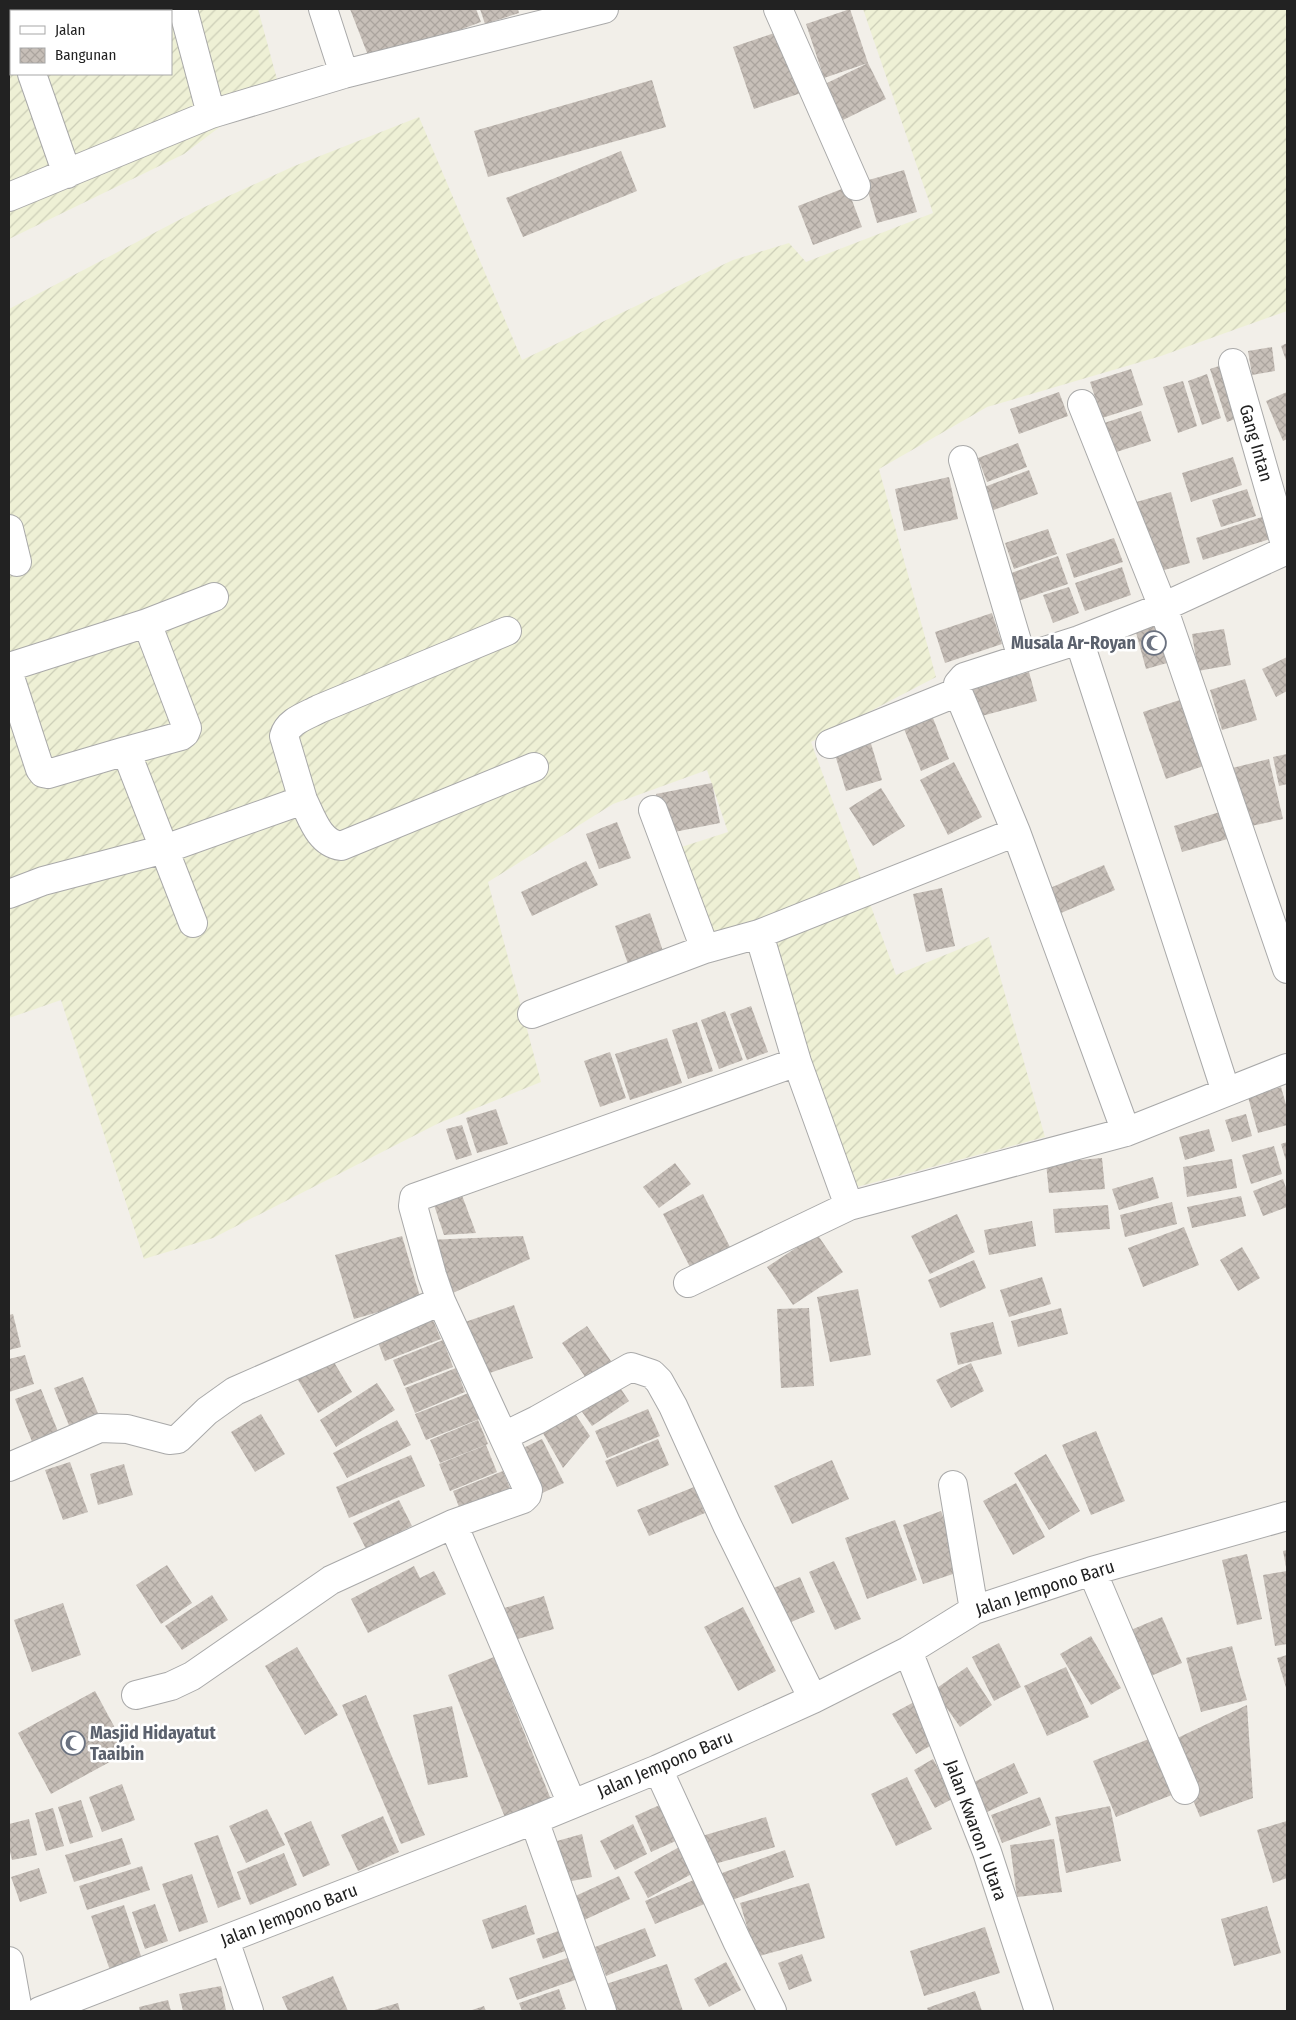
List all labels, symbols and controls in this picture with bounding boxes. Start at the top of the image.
legend [10,10,172,75]
text: Jalan [55,21,85,39]
text: Bangunan [55,46,116,64]
street label: Gang Intan [1234,402,1278,484]
mosque icon: Musala Ar-Royan [1141,630,1167,656]
place label: Musala Ar-Royan [1011,632,1136,654]
street label: Jalan Jempono Baru [973,1555,1117,1621]
place label: Masjid Hidayatut Taaibin [90,1722,216,1765]
street label: Jalan Jempono Baru [594,1726,736,1802]
mosque icon: Masjid Hidayatut Taaibin [60,1730,86,1756]
street label: Jalan Kwaron I Utara [940,1757,1012,1904]
street label: Jalan Jempono Baru [217,1879,361,1951]

